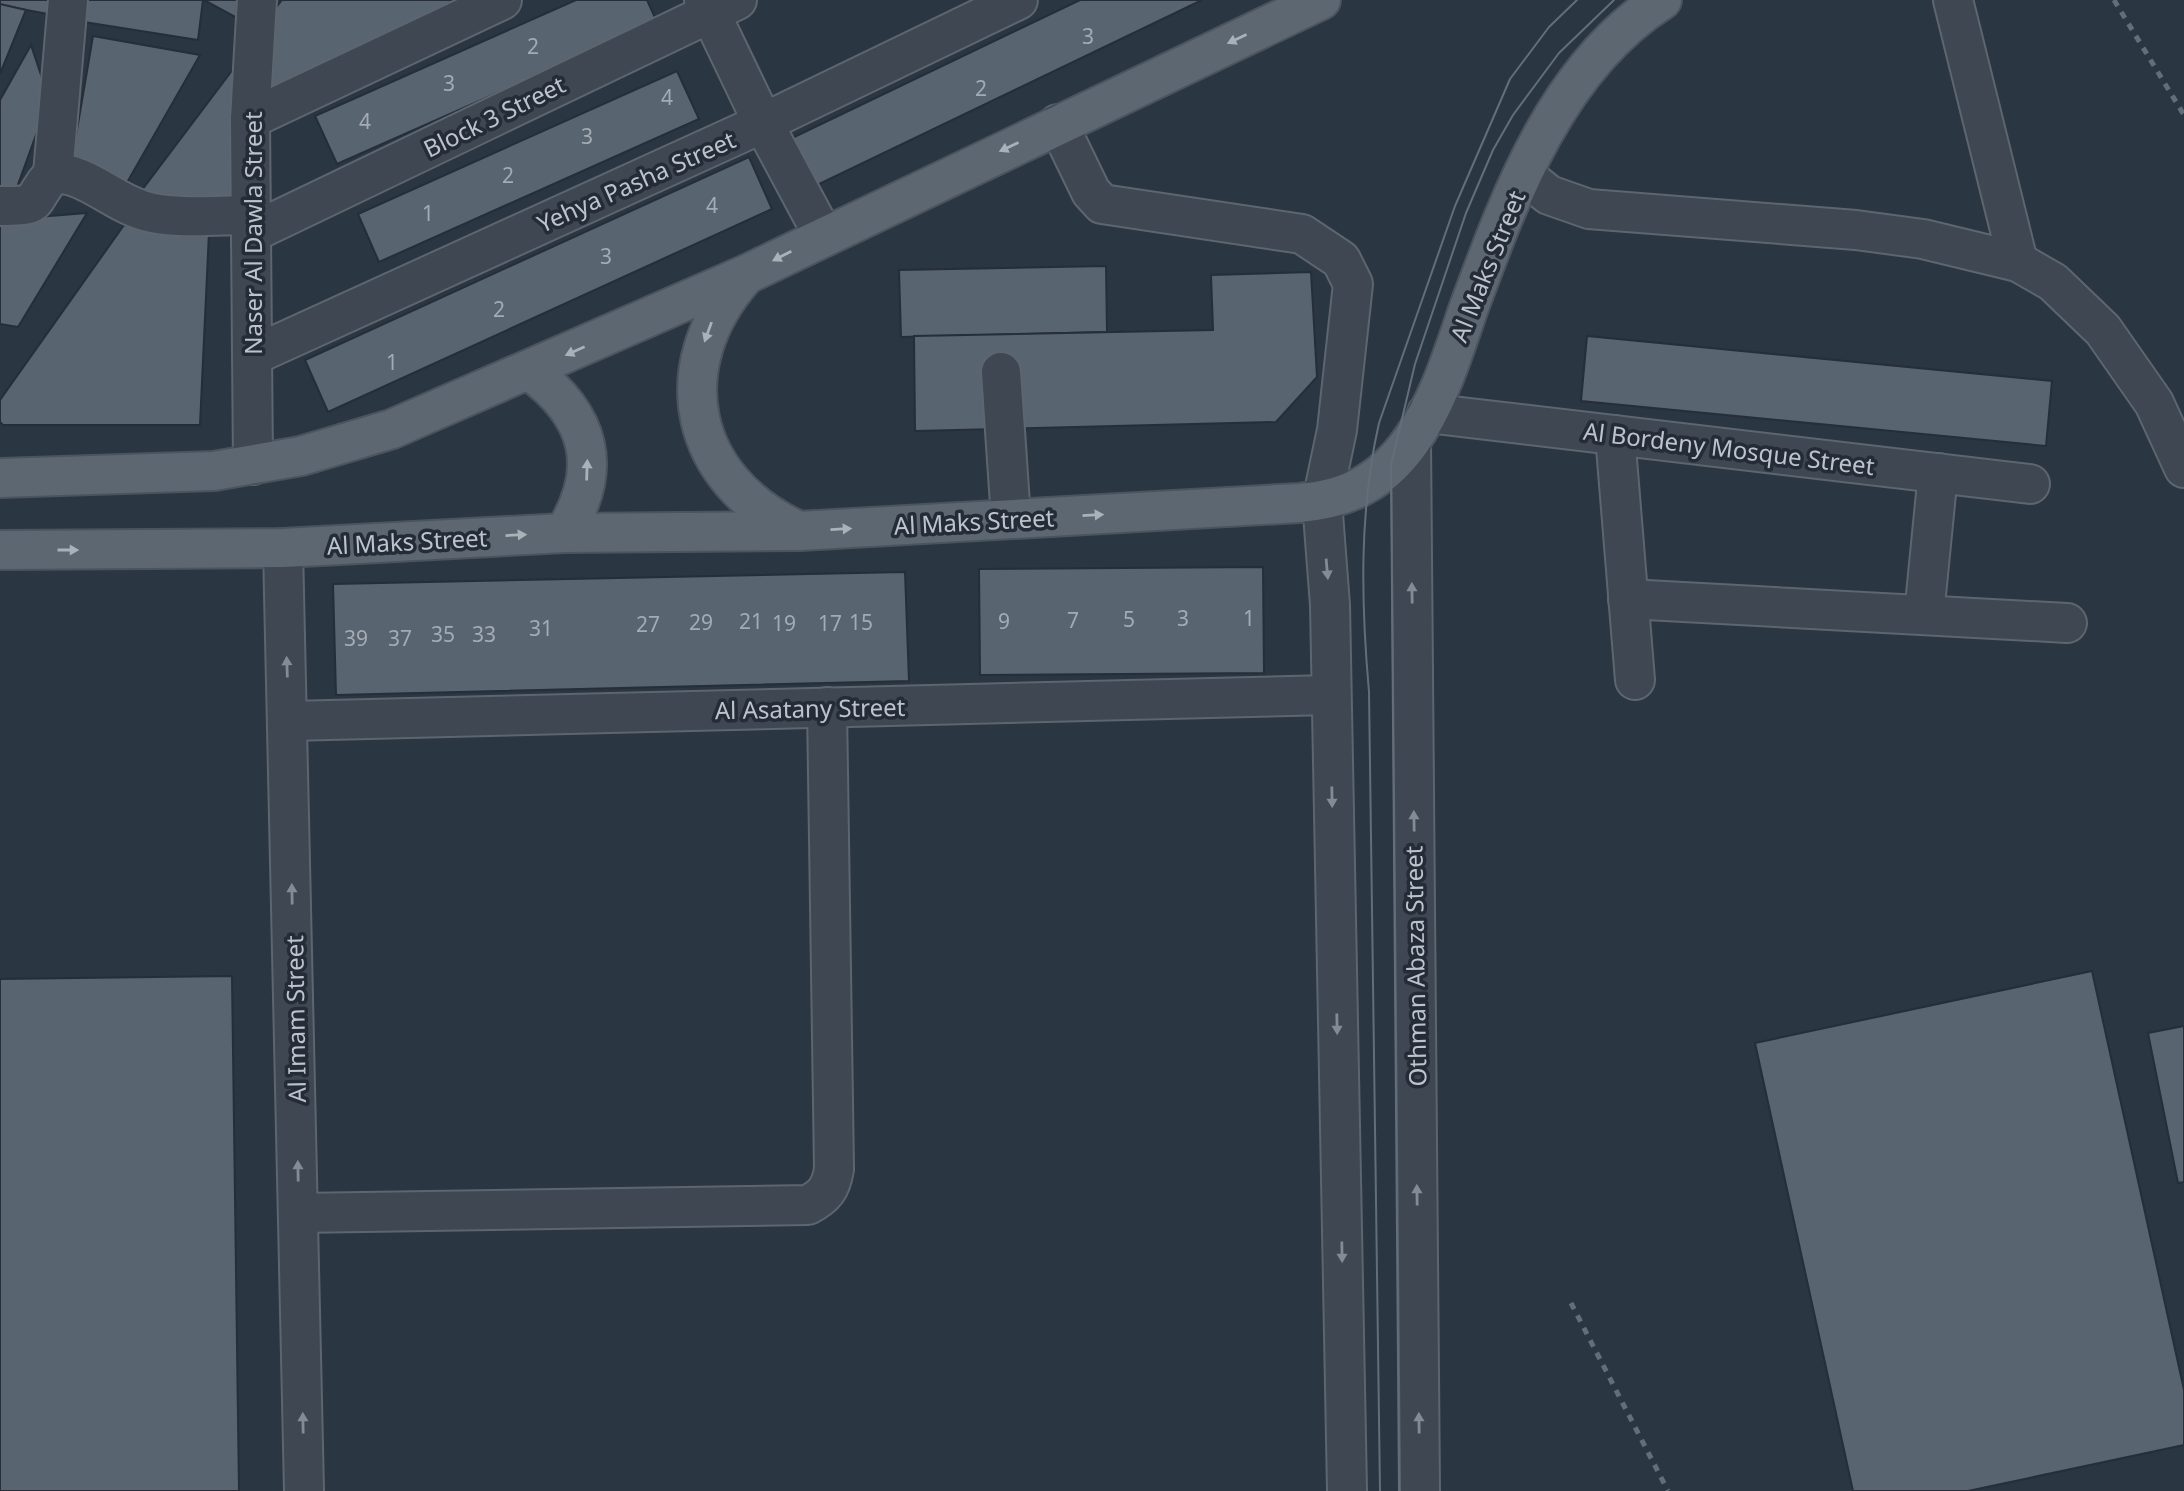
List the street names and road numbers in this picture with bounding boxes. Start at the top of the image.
street label: Block 3 Street [418,67,571,165]
street label: Naser Al Dawla Street [236,111,269,355]
street label: Yehya Pasha Street [532,122,741,240]
street label: Al Maks Street [1442,185,1532,347]
street label: Al Bordeny Mosque Street [1582,414,1877,482]
street label: Al Maks Street [893,500,1055,542]
street label: Al Maks Street [326,520,488,562]
street label: Al Asatany Street [714,690,906,726]
street label: Othman Abaza Street [1396,845,1434,1087]
street label: Al Imam Street [277,935,313,1103]

